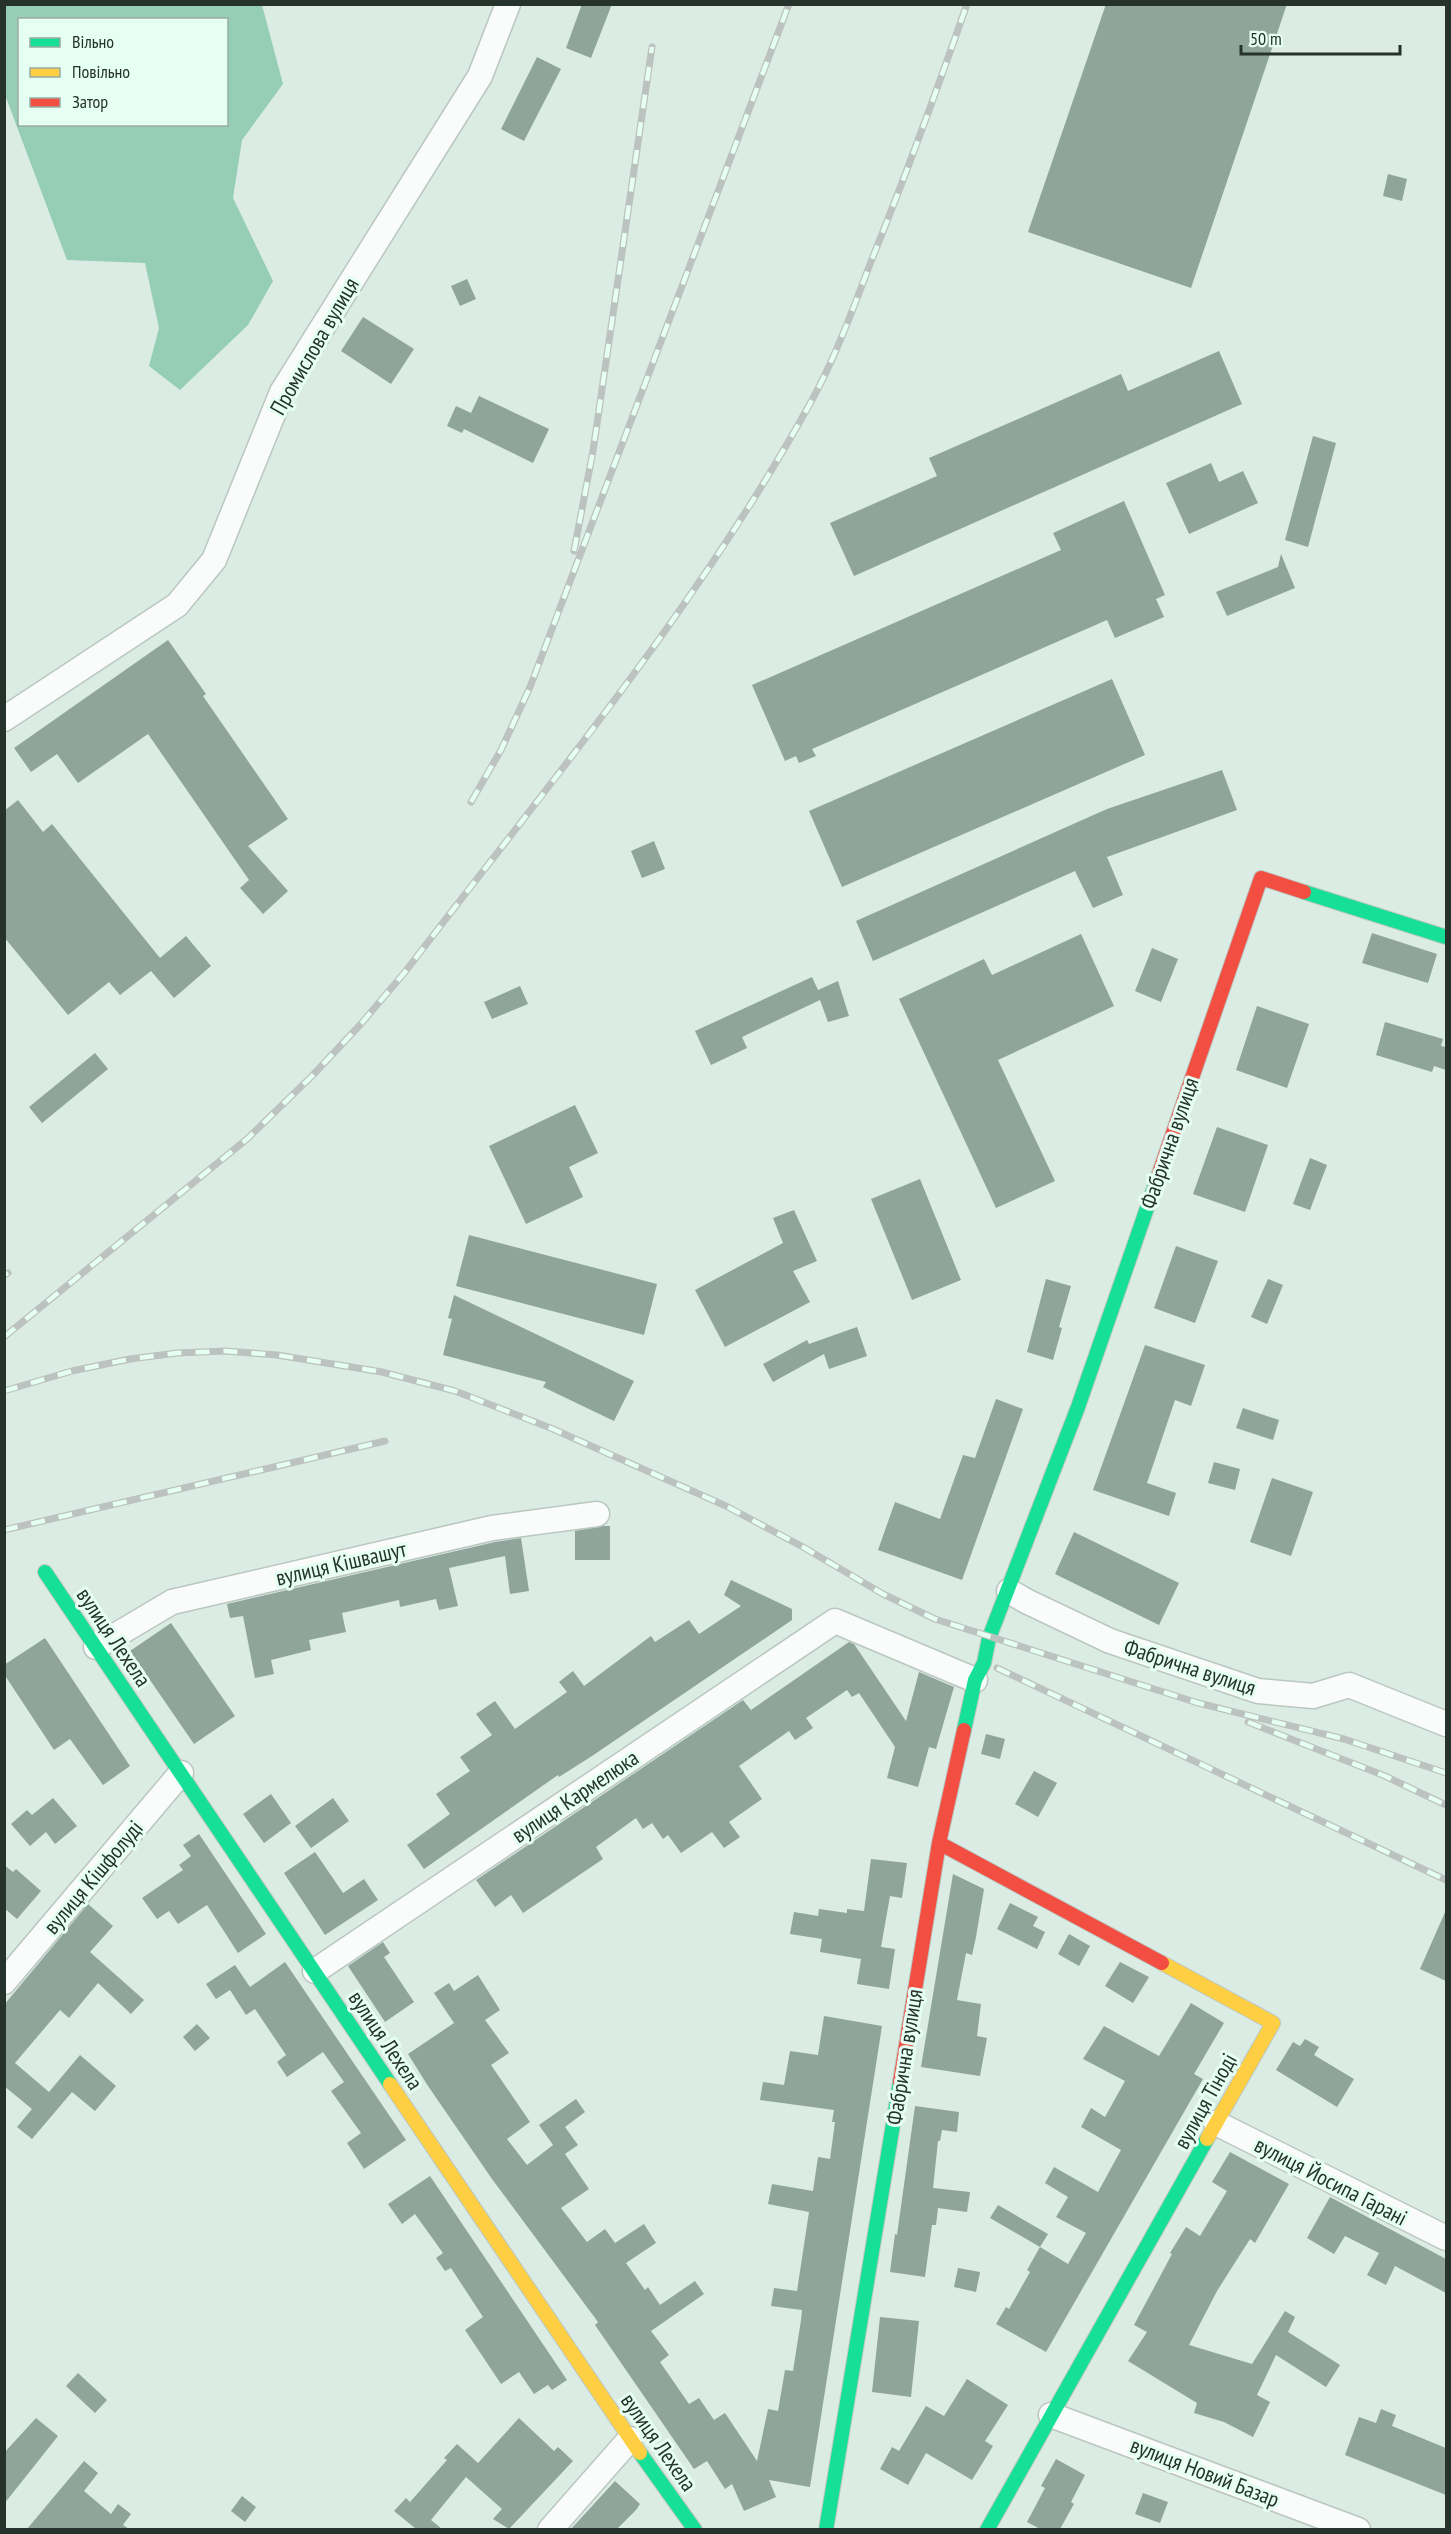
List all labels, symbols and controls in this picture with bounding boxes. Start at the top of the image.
legend [18,18,228,126]
scale bar [1241,18,1400,56]
text: 50 m [1250,27,1282,50]
text: Вільно [72,30,114,53]
text: Повільно [72,60,130,83]
text: Затор [72,90,108,113]
street label: Промислова вулиця [263,272,365,420]
street label: Фабрична вулиця [1133,1074,1205,1212]
street label: вулиця Кішвашут [273,1534,410,1592]
street label: вулиця Лехела [71,1582,157,1692]
street label: Фабрична вулиця [1121,1633,1259,1701]
street label: вулиця Кармелюка [506,1743,644,1849]
street label: вулиця Кішфолуді [37,1814,149,1940]
street label: вулиця Лехела [343,1985,429,2095]
street label: Фабрична вулиця [879,1987,929,2127]
street label: вулиця Тіноді [1167,2048,1243,2154]
street label: вулиця Йосипа Гарані [1250,2130,1412,2232]
street label: вулиця Лехела [615,2388,703,2496]
street label: вулиця Новий Базар [1127,2431,1283,2513]

